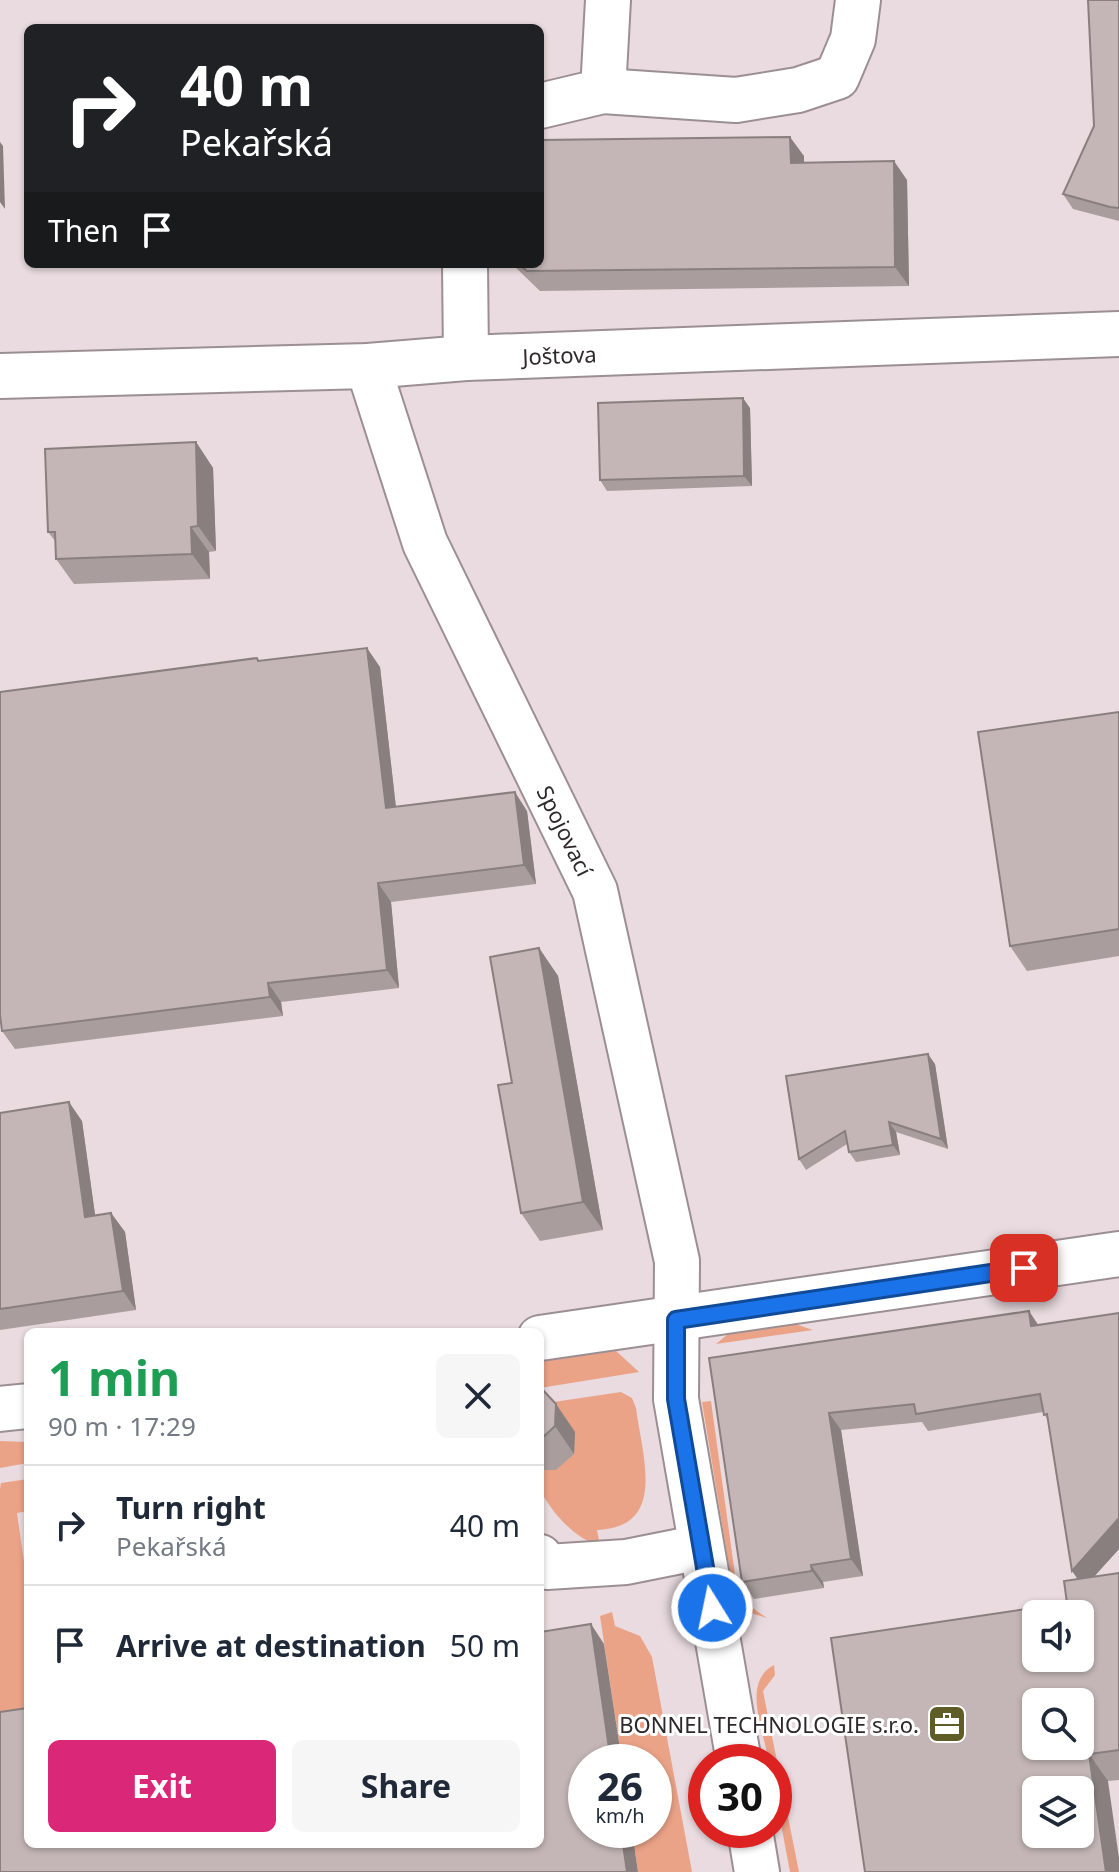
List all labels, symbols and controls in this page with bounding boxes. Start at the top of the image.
text: 40 m [180,46,313,122]
icon: right [48,56,152,160]
text: Pekařská [180,118,333,167]
icon: arrive [135,208,179,252]
text: Then [48,210,119,251]
street label: Joštova [520,338,597,371]
street label: Spojovací [531,780,601,882]
pin [990,1234,1058,1302]
icon: arrive [1002,1246,1046,1290]
text: 1 min [48,1345,180,1410]
button: close [436,1354,520,1438]
text: 90 m · 17:29 [48,1408,196,1444]
text: Turn right [116,1487,266,1528]
icon: right [48,1503,92,1547]
text: 40 m [450,1505,520,1546]
text: Pekařská [116,1528,227,1564]
position arrow [670,1566,754,1650]
map controls [1022,1600,1094,1848]
button: sound [1022,1600,1094,1672]
icon: arrive [48,1623,92,1667]
text: Arrive at destination [116,1625,426,1666]
text: 50 m [450,1625,520,1666]
button: search [1022,1688,1094,1760]
office icon: BONNEL TECHNOLOGIE s.r.o. [926,1703,968,1745]
place label: BONNEL TECHNOLOGIE s.r.o. [619,1709,919,1739]
button: Exit [48,1740,276,1832]
button: Share [292,1740,520,1832]
speed limit sign: 30 [688,1744,792,1848]
text: 26 [597,1758,643,1813]
button: layers [1022,1776,1094,1848]
text: km/h [595,1802,645,1829]

